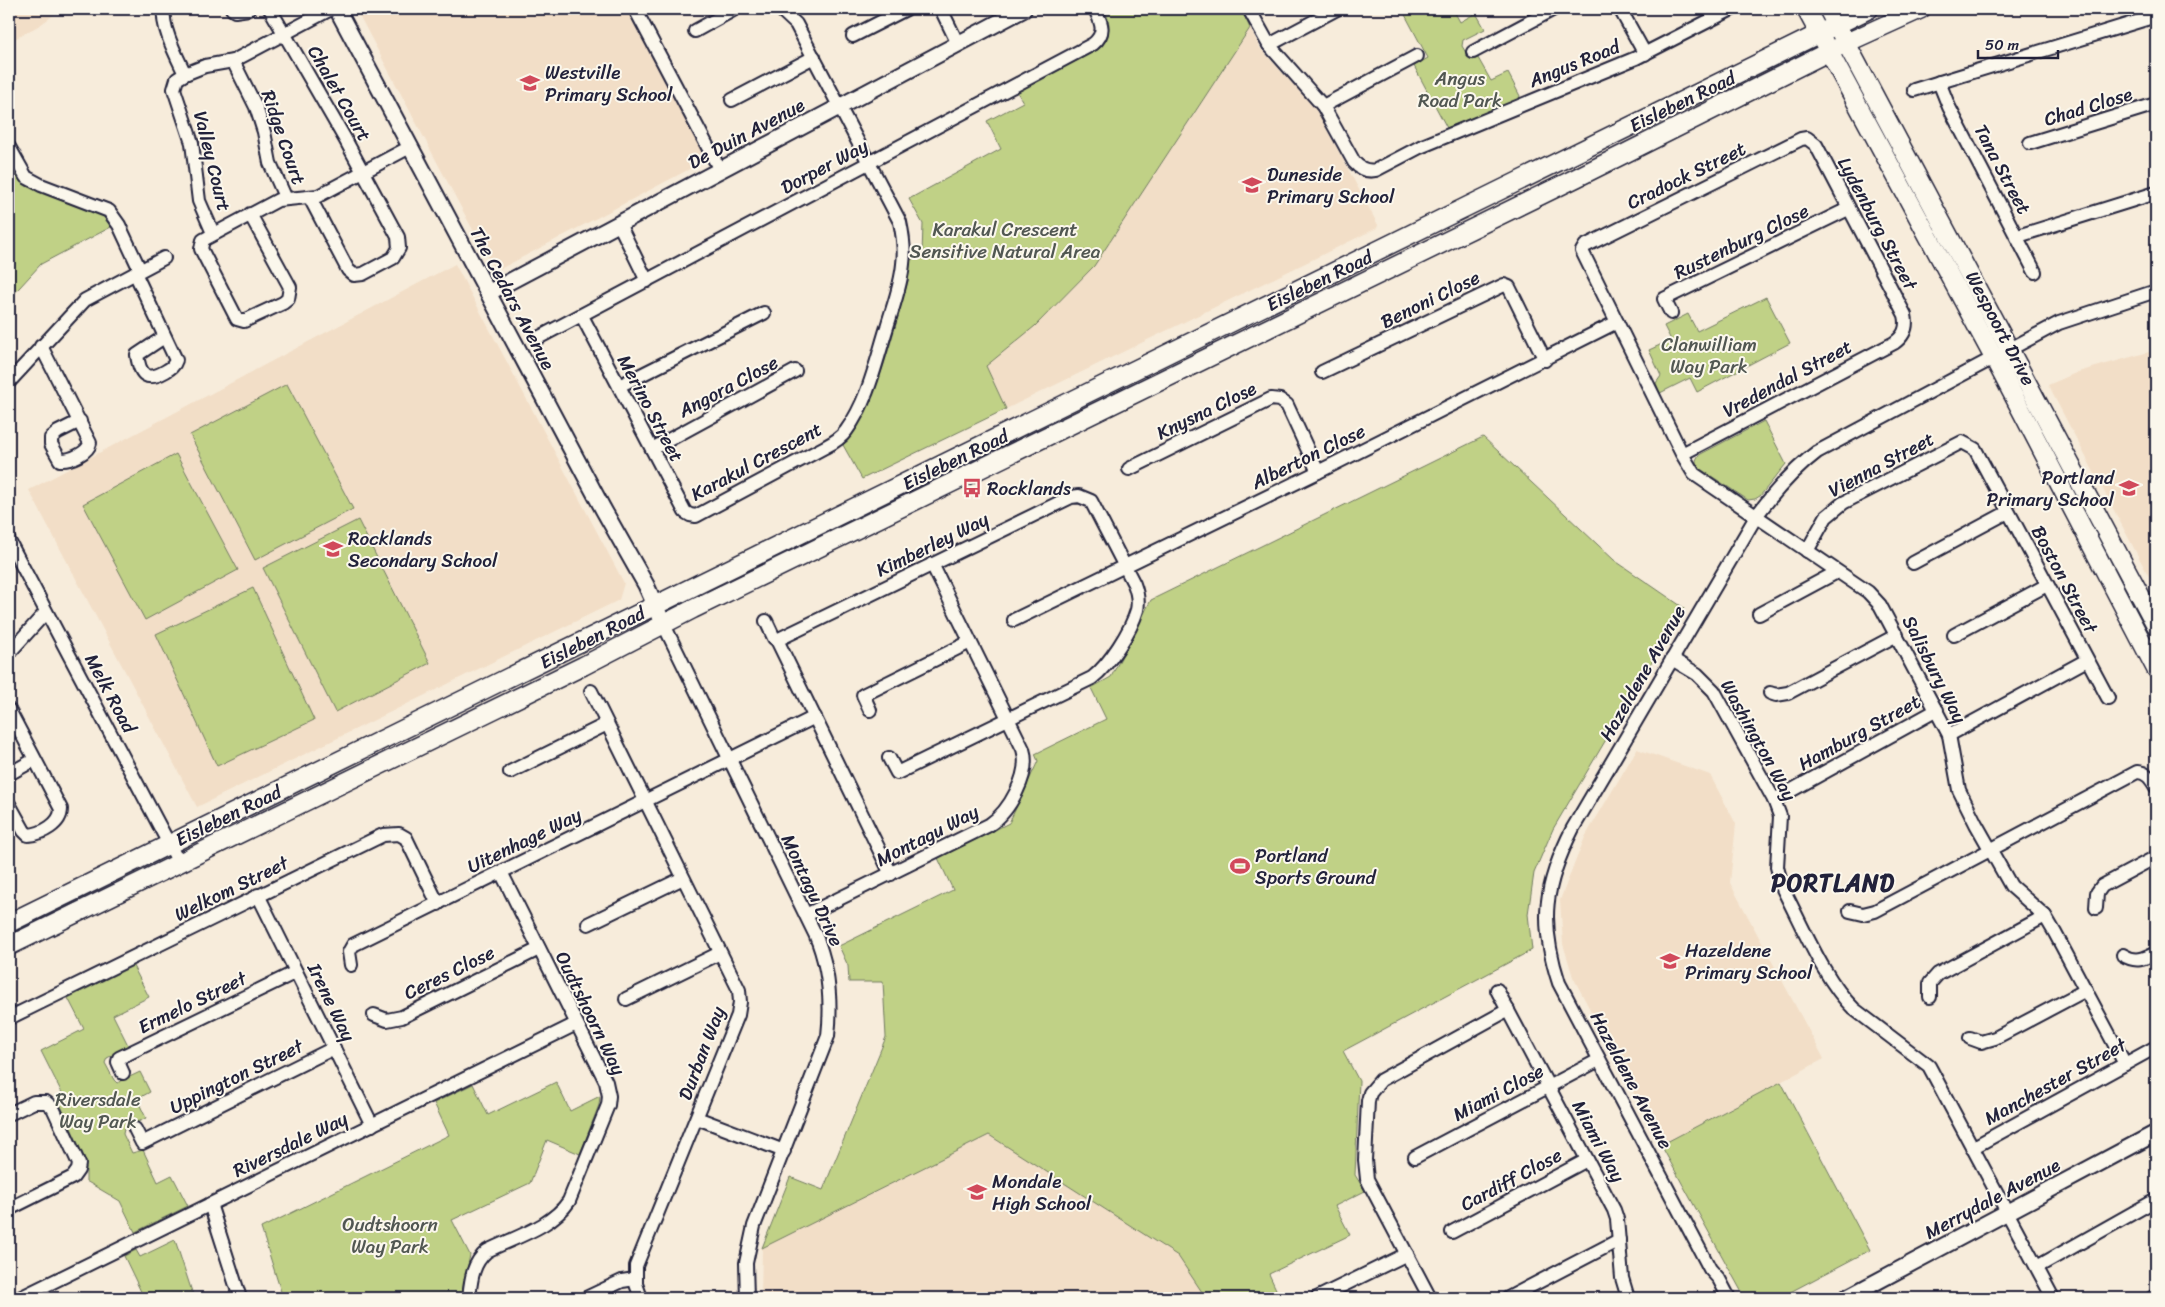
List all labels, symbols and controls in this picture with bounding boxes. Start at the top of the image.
scale bar [1978,28,2058,60]
street label: Angus Road [1523,29,1627,97]
text: 50 m [1985,32,2020,58]
street label: Chalet Court [299,39,381,148]
place label: Westville Primary School [545,56,673,111]
street label: Eisleben Road [1623,61,1742,141]
park label: Angus Road Park [1418,62,1502,117]
school or university icon: Westville Primary School [519,72,541,94]
street label: Chad Close [2040,77,2137,136]
street label: Ridge Court [252,85,315,189]
street label: De Duin Avenue [682,89,811,178]
street label: Valley Court [184,108,241,215]
street label: Tana Street [1965,118,2040,220]
street label: Dorper Way [774,129,874,203]
street label: Cradock Street [1621,132,1752,219]
street label: Lydenburg Street [1829,151,1927,297]
place label: Duneside Primary School [1267,158,1395,213]
school or university icon: Duneside Primary School [1241,174,1263,196]
street label: Rustenburg Close [1668,194,1815,289]
park label: Karakul Crescent Sensitive Natural Area [910,213,1101,268]
street label: The Cedars Avenue [461,220,564,376]
street label: Eisleben Road [1260,240,1379,320]
street label: Benoni Close [1375,261,1486,338]
street label: Wespoort Drive [1956,265,2045,392]
park label: Clanwilliam Way Park [1661,328,1757,383]
street label: Vredendal Street [1716,330,1858,427]
street label: Angora Close [671,346,784,427]
street label: Merino Street [608,348,693,468]
street label: Knysna Close [1150,372,1262,449]
street label: Karakul Crescent [684,413,828,510]
street label: Alberton Close [1244,414,1371,499]
street label: Eisleben Road [896,419,1015,499]
street label: Vienna Street [1822,423,1940,506]
place label: Portland Primary School [1987,461,2115,516]
place label: Rocklands [987,472,1071,505]
bus stop icon: Rocklands [961,477,983,499]
school or university icon: Portland Primary School [2118,477,2140,499]
street label: Kimberley Way [870,503,995,586]
street label: Boston Street [2022,519,2108,640]
place label: Rocklands Secondary School [348,522,498,577]
school or university icon: Rocklands Secondary School [322,538,344,560]
street label: Eisleben Road [534,596,652,678]
street label: Hazeldene Avenue [1590,599,1695,748]
street label: Salisbury Way [1893,609,1976,729]
street label: Melk Road [76,647,146,741]
street label: Washington Way [1711,673,1806,807]
street label: Hamburg Street [1792,685,1927,780]
street label: Eisleben Road [169,775,288,855]
street label: Montagu Way [870,795,985,876]
street label: Uitenhage Way [461,798,587,882]
street label: Montagu Drive [772,828,853,952]
place label: Portland Sports Ground [1255,839,1378,894]
street label: Welkom Street [168,846,295,930]
sports icon: Portland Sports Ground [1229,855,1251,877]
district label: PORTLAND [1771,862,1895,904]
place label: Hazeldene Primary School [1685,934,1813,989]
street label: Ceres Close [398,936,501,1009]
street label: Oudtshoorn Way [546,945,635,1081]
school or university icon: Hazeldene Primary School [1659,950,1681,972]
street label: Irene Way [298,956,365,1047]
street label: Ermelo Street [132,961,253,1043]
street label: Durban Way [668,1001,735,1105]
street label: Hazeldene Avenue [1581,1005,1682,1156]
street label: Manchester Street [1978,1028,2134,1134]
street label: Uppington Street [164,1029,310,1123]
street label: Miami Close [1447,1054,1550,1130]
park label: Riversdale Way Park [55,1083,141,1138]
street label: Miami Way [1563,1094,1634,1189]
street label: Riversdale Way [227,1102,354,1187]
street label: Cardiff Close [1454,1139,1568,1220]
street label: Merrydale Avenue [1918,1149,2066,1248]
place label: Mondale High School [992,1165,1092,1220]
school or university icon: Mondale High School [966,1181,988,1203]
park label: Oudtshoorn Way Park [342,1208,438,1263]

